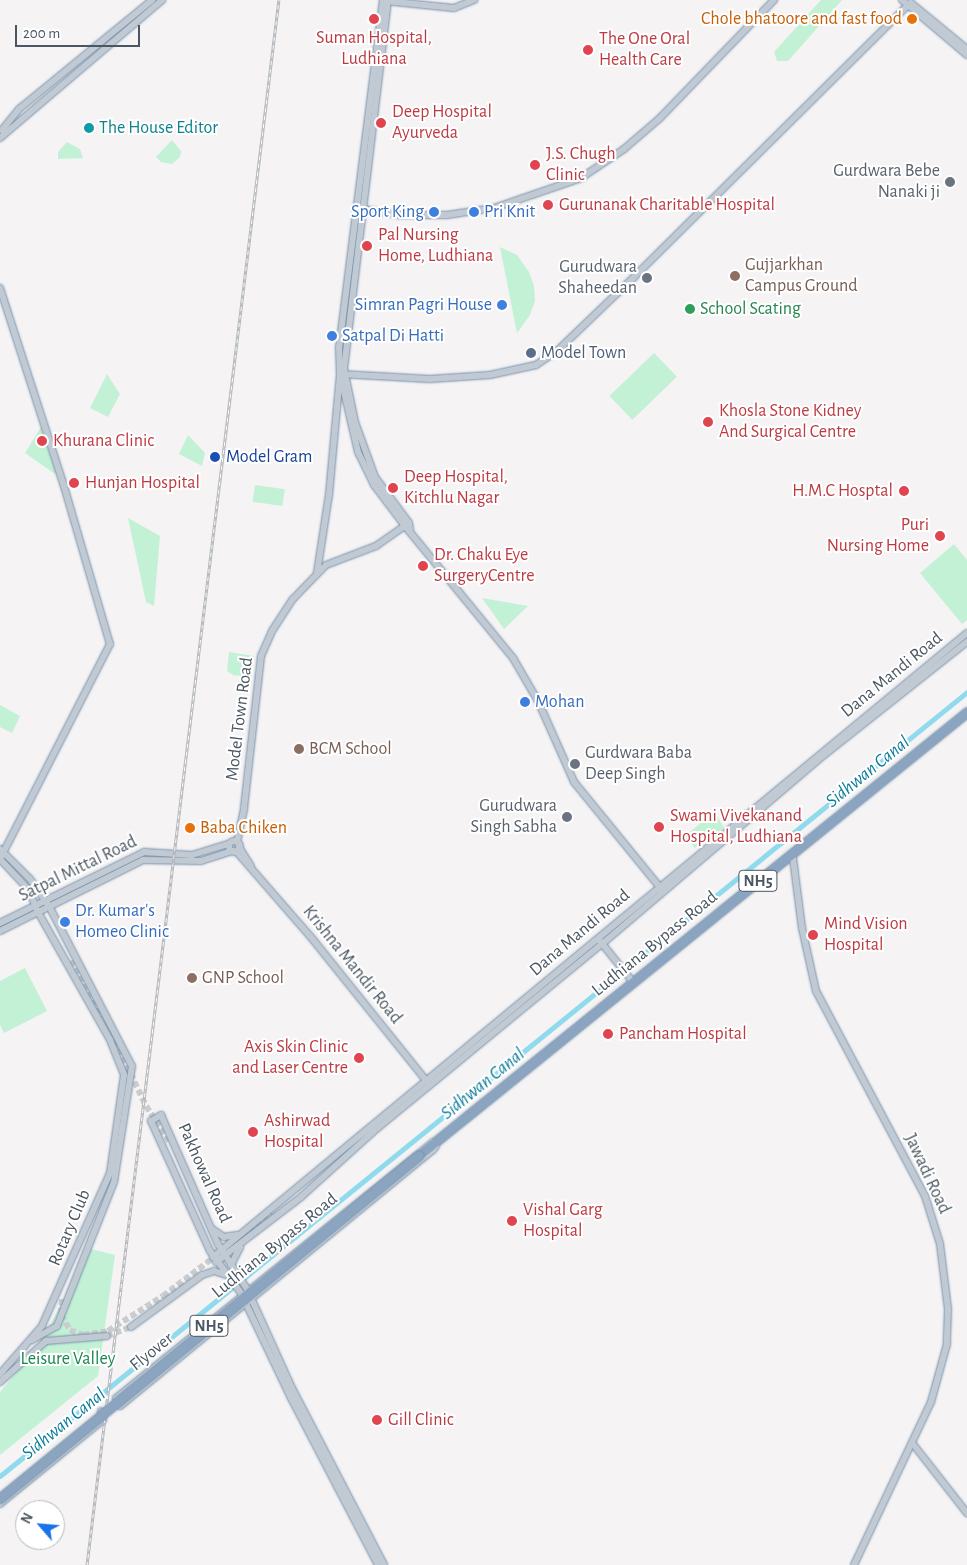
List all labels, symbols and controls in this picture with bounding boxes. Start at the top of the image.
place label: Chole bhatoore and fast food [701,8,902,30]
marker: Suman Hospital, Ludhiana [367,12,381,26]
marker: Chole bhatoore and fast food [906,13,918,25]
scale bar [18,15,142,47]
text: 200 m [23,26,60,41]
place label: Suman Hospital, Ludhiana [316,28,432,70]
place label: The One Oral Health Care [599,29,690,72]
marker: The One Oral Health Care [581,43,595,57]
place label: Deep Hospital Ayurveda [392,102,492,144]
marker: Deep Hospital Ayurveda [374,116,388,130]
place label: The House Editor [99,117,218,139]
marker: The House Editor [83,122,95,134]
place label: J.S. Chugh Clinic [546,144,616,186]
marker: J.S. Chugh Clinic [528,158,542,172]
place label: Gurdwara Bebe Nanaki ji [833,161,940,203]
marker: Gurdwara Bebe Nanaki ji [944,176,956,188]
place label: Gurunanak Charitable Hospital [559,194,775,216]
marker: Gurunanak Charitable Hospital [541,198,555,212]
place label: Sport King [351,201,424,223]
place label: Pri Knit [484,201,535,223]
marker: Sport King [428,206,440,218]
marker: Pri Knit [468,206,480,218]
place label: Pal Nursing Home, Ludhiana [378,225,493,268]
marker: Pal Nursing Home, Ludhiana [360,239,374,253]
place label: Gujjarkhan Campus Ground [745,255,858,298]
place label: Gurudwara Shaheedan [558,257,637,300]
marker: Gujjarkhan Campus Ground [729,270,741,282]
marker: Gurudwara Shaheedan [641,272,653,284]
place label: Simran Pagri House [355,294,492,316]
place label: School Scating [700,298,801,320]
marker: Simran Pagri House [496,299,508,311]
marker: School Scating [684,303,696,315]
place label: Satpal Di Hatti [342,325,444,347]
marker: Satpal Di Hatti [326,330,338,342]
place label: Model Town [541,342,626,364]
marker: Model Town [525,347,537,359]
place label: Khosla Stone Kidney And Surgical Centre [719,401,861,444]
marker: Khosla Stone Kidney And Surgical Centre [701,415,715,429]
place label: Khurana Clinic [53,430,154,452]
marker: Khurana Clinic [35,434,49,448]
place label: Model Gram [226,446,312,468]
marker: Model Gram [208,450,222,464]
place label: Deep Hospital, Kitchlu Nagar [404,467,508,509]
place label: Hunjan Hospital [85,472,200,494]
marker: Hunjan Hospital [67,476,81,490]
place label: H.M.C Hosptal [792,480,893,502]
marker: Deep Hospital, Kitchlu Nagar [386,481,400,495]
marker: H.M.C Hosptal [897,484,911,498]
place label: Puri Nursing Home [827,515,929,558]
marker: Puri Nursing Home [933,529,947,543]
place label: Dr. Chaku Eye SurgeryCentre [434,545,535,588]
marker: Dr. Chaku Eye SurgeryCentre [416,559,430,573]
street label: Dana Mandi Road [837,628,947,722]
street label: Model Town Road [222,656,258,782]
place label: Mohan [535,691,584,713]
marker: Mohan [519,696,531,708]
water label: Sidhwan Canal [821,731,915,813]
place label: BCM School [309,738,392,760]
marker: BCM School [293,743,305,755]
place label: Gurdwara Baba Deep Singh [585,743,692,786]
marker: Gurdwara Baba Deep Singh [569,758,581,770]
place label: Gurudwara Singh Sabha [470,796,557,839]
place label: Swami Vivekanand Hospital, Ludhiana [670,806,802,849]
marker: Gurudwara Singh Sabha [561,811,573,823]
place label: Baba Chiken [200,817,287,839]
marker: Swami Vivekanand Hospital, Ludhiana [652,820,666,834]
marker: Baba Chiken [184,822,196,834]
street label: Satpal Mittal Road [15,831,141,907]
road number: NH5 [738,868,778,894]
street label: Dana Mandi Road [525,885,635,981]
street label: Ludhiana Bypass Road [588,887,722,1001]
place label: Dr. Kumar's Homeo Clinic [75,901,169,944]
street label: Krishna Mandir Road [298,901,406,1029]
place label: Mind Vision Hospital [824,914,908,956]
marker: Dr. Kumar's Homeo Clinic [59,916,71,928]
marker: Mind Vision Hospital [806,928,820,942]
place label: GNP School [202,967,284,989]
marker: GNP School [186,972,198,984]
place label: Pancham Hospital [619,1023,747,1045]
marker: Pancham Hospital [601,1027,615,1041]
place label: Axis Skin Clinic and Laser Centre [232,1037,348,1080]
water label: Sidhwan Canal [436,1043,530,1125]
marker: Axis Skin Clinic and Laser Centre [352,1051,366,1065]
place label: Ashirwad Hospital [264,1111,330,1154]
street label: Pakhowal Road [172,1120,236,1226]
marker: Ashirwad Hospital [246,1125,260,1139]
street label: Jawadi Road [899,1131,955,1217]
street label: Rotary Club [44,1187,96,1269]
street label: Ludhiana Bypass Road [208,1189,342,1303]
place label: Vishal Garg Hospital [523,1200,603,1242]
marker: Vishal Garg Hospital [505,1214,519,1228]
road number: NH5 [189,1312,229,1340]
street label: Flyover [126,1328,178,1376]
park label: Leisure Valley [21,1348,115,1370]
water label: Sidhwan Canal [17,1383,111,1465]
place label: Gill Clinic [388,1409,454,1431]
marker: Gill Clinic [370,1413,384,1427]
north arrow [15,1500,65,1550]
text: N [19,1511,36,1526]

